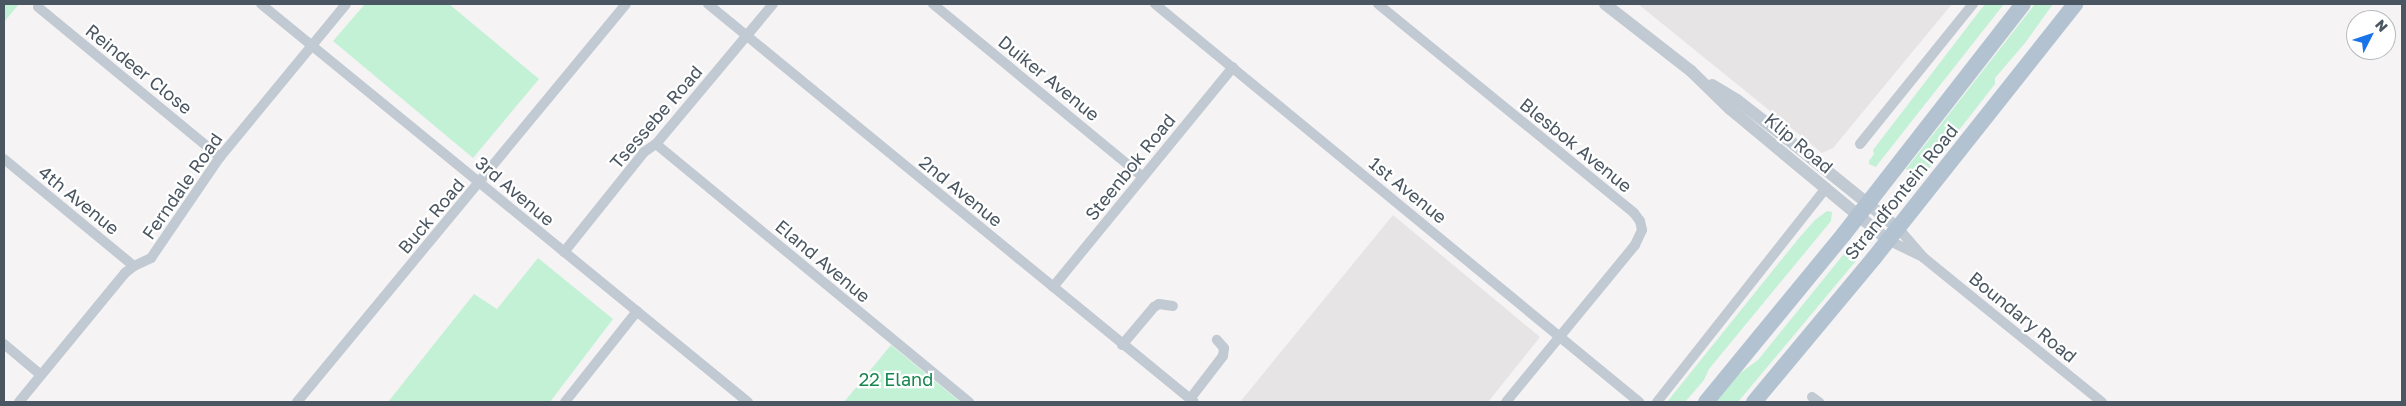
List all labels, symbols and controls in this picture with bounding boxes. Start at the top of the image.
north arrow [2346,10,2396,60]
text: N [2372,16,2392,35]
street label: Reindeer Close [82,20,196,118]
street label: Duiker Avenue [994,31,1104,125]
street label: Tsessebe Road [605,61,707,173]
street label: Blesbok Avenue [1516,93,1636,197]
street label: Klip Road [1760,108,1838,178]
street label: Steenbok Road [1080,109,1180,225]
street label: Strandfontein Road [1840,120,1962,264]
street label: Ferndale Road [137,129,227,243]
street label: 2nd Avenue [915,151,1007,231]
street label: 3rd Avenue [471,152,559,230]
street label: 1st Avenue [1365,152,1451,228]
street label: 4th Avenue [34,161,124,239]
street label: Buck Road [393,174,469,258]
street label: Eland Avenue [771,215,875,307]
street label: Boundary Road [1965,267,2081,367]
park label: 22 Eland [859,368,933,390]

